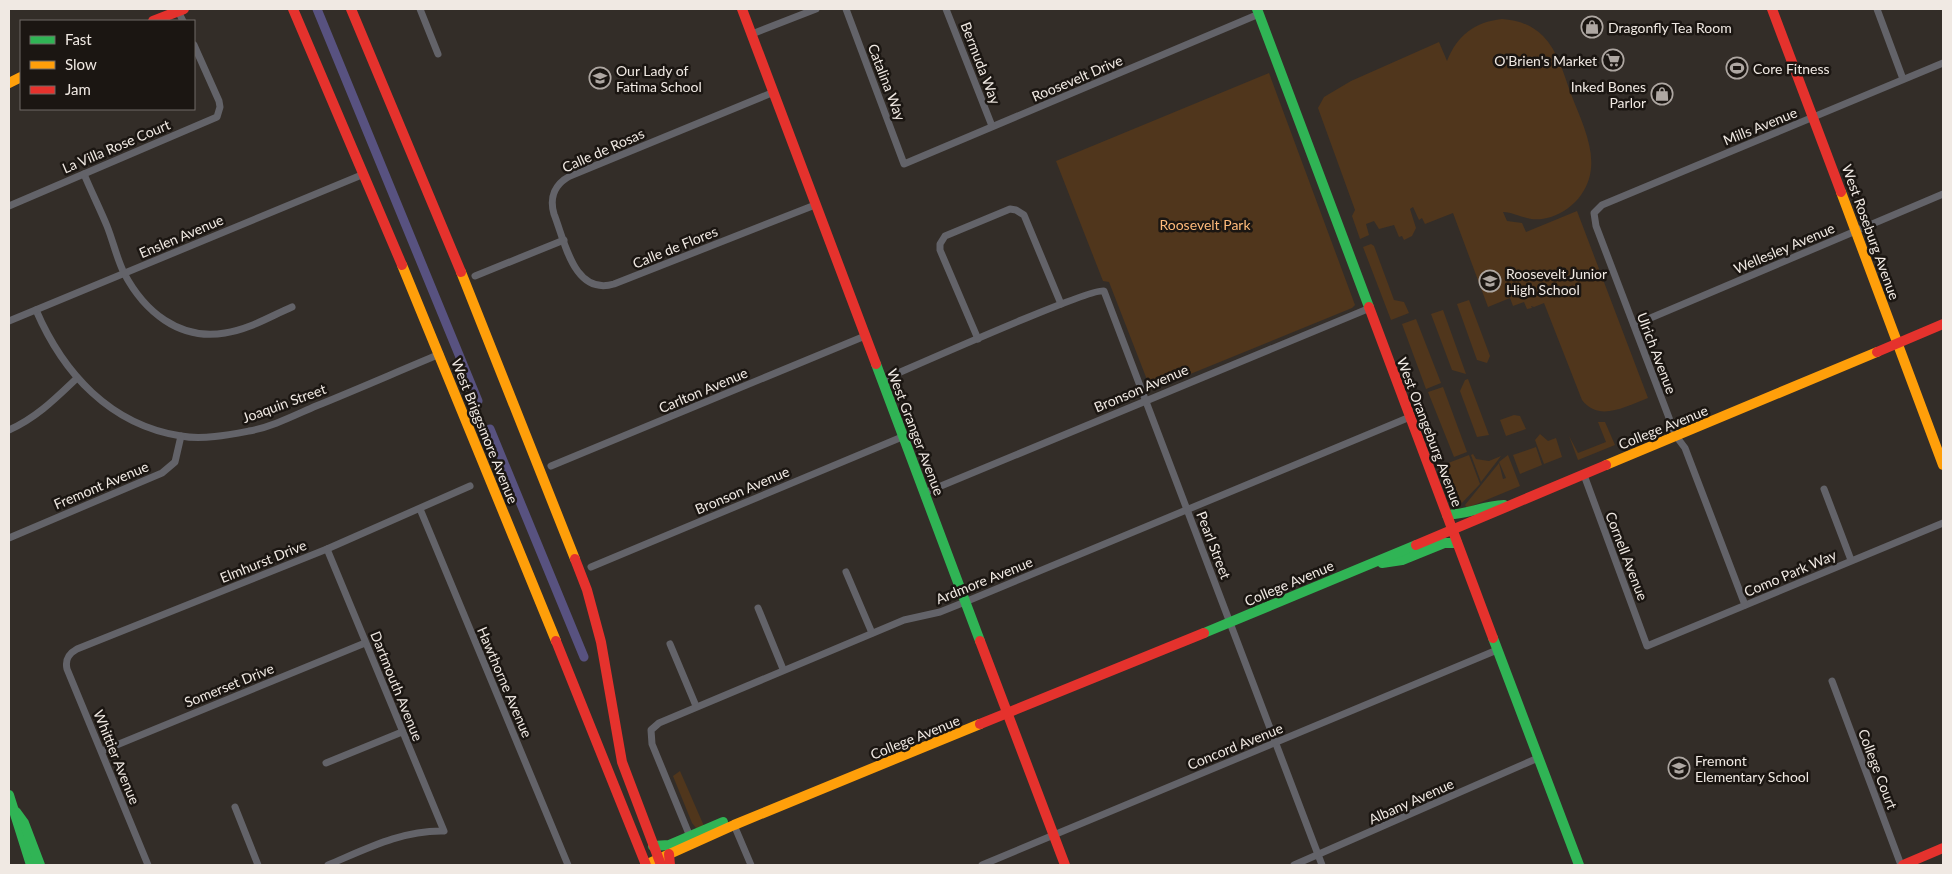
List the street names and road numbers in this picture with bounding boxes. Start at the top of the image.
street label: Bermuda Way [958,19,1005,107]
street label: Catalina Way [865,41,910,123]
street label: Roosevelt Drive [1029,51,1125,105]
street label: Mills Avenue [1720,103,1800,149]
street label: La Villa Rose Court [59,116,173,176]
street label: Calle de Rosas [559,124,647,176]
street label: West Roseburg Avenue [1839,162,1903,302]
street label: Enslen Avenue [136,211,226,261]
street label: Wellesley Avenue [1731,219,1837,277]
street label: Calle de Flores [630,222,720,272]
street label: Ulrich Avenue [1634,310,1680,396]
street label: West Orangeburg Avenue [1394,355,1466,509]
street label: West Briggsmore Avenue [448,356,522,506]
street label: Bronson Avenue [1091,360,1191,416]
street label: Carlton Avenue [656,364,750,416]
street label: West Granger Avenue [884,366,948,498]
street label: Joaquin Street [240,380,328,426]
street label: College Avenue [1616,401,1710,453]
street label: Fremont Avenue [51,457,151,513]
street label: Bronson Avenue [692,462,792,518]
street label: Pearl Street [1193,509,1235,581]
street label: Cornell Avenue [1602,509,1652,603]
street label: Elmhurst Drive [217,536,309,586]
street label: Como Park Way [1741,546,1839,600]
street label: Ardmore Avenue [933,553,1035,607]
street label: College Avenue [1242,557,1336,609]
street label: Hawthorne Avenue [474,624,536,740]
street label: Dartmouth Avenue [367,629,427,743]
street label: Somerset Drive [182,659,276,711]
street label: Whittier Avenue [90,707,144,807]
street label: College Avenue [868,711,962,763]
street label: Concord Avenue [1185,719,1285,773]
street label: College Court [1855,727,1901,811]
street label: Albany Avenue [1366,775,1456,827]

